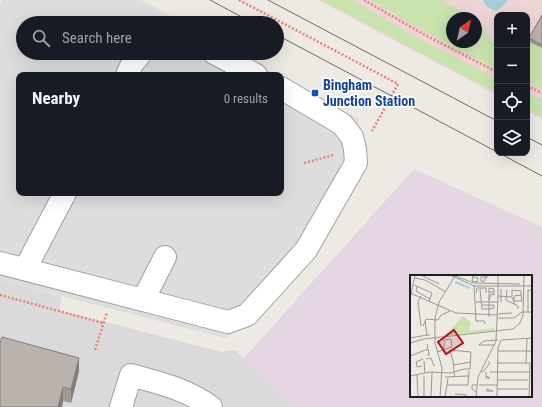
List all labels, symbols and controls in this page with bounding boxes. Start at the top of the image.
north arrow [446,12,482,48]
map controls [494,12,530,156]
button: + [494,12,530,48]
search box [16,16,284,60]
icon: search [30,27,52,49]
text: Search here [62,29,132,47]
button: − [494,48,530,84]
place label: Bingham Junction Station [323,77,415,109]
button: locate [494,84,530,120]
text: Nearby [32,88,80,108]
marker: Bingham Junction Station [310,88,320,98]
text: 0 results [224,91,268,106]
button: layers [494,120,530,156]
inset map [410,275,532,397]

